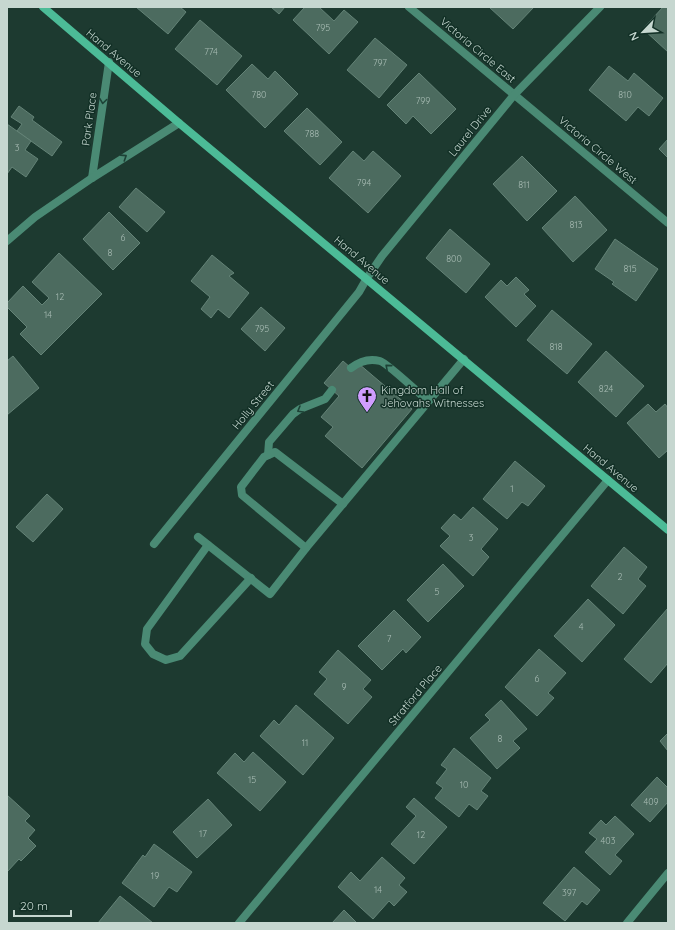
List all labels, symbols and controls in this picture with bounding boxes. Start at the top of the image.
north arrow [623,12,663,52]
street label: Victoria Circle East [437,14,519,86]
house number: 795 [316,22,330,33]
street label: Hand Avenue [83,26,145,80]
text: N [626,30,642,43]
house number: 774 [204,46,218,57]
house number: 797 [373,57,387,68]
house number: 780 [252,89,266,100]
house number: 810 [618,89,632,100]
street label: Park Place [78,91,100,147]
house number: 799 [416,95,430,106]
one-way arrow [99,98,108,104]
street label: Laurel Drive [445,103,495,159]
street label: Victoria Circle West [556,113,640,187]
house number: 788 [305,128,319,139]
house number: 3 [15,142,20,153]
one-way arrow [120,154,127,162]
house number: 794 [357,177,371,188]
house number: 811 [518,179,530,190]
house number: 813 [570,219,583,230]
house number: 6 [121,232,126,243]
street label: Hand Avenue [331,233,393,287]
house number: 8 [108,247,113,258]
house number: 800 [446,253,462,264]
house number: 815 [623,263,637,274]
house number: 12 [56,291,64,302]
house number: 14 [44,309,52,320]
house number: 795 [255,323,269,334]
house number: 818 [549,341,563,352]
one-way arrow [385,364,393,371]
street label: Holly Street [229,378,277,432]
place label: Kingdom Hall of Jehovahs Witnesses [381,383,484,410]
house number: 824 [599,383,613,394]
church icon: Kingdom Hall of Jehovahs Witnesses [356,385,378,413]
one-way arrow [297,406,304,413]
street label: Hand Avenue [580,441,642,495]
house number: 1 [510,483,514,494]
house number: 3 [469,532,474,543]
house number: 2 [618,571,623,582]
house number: 5 [435,586,440,597]
house number: 4 [579,621,584,632]
house number: 7 [387,633,392,644]
street label: Stratford Place [385,662,445,728]
house number: 6 [535,673,540,684]
house number: 9 [341,681,347,692]
house number: 8 [498,733,503,744]
house number: 11 [302,737,308,748]
house number: 15 [248,774,256,785]
house number: 10 [460,779,468,790]
house number: 409 [643,796,659,807]
house number: 17 [199,828,207,839]
house number: 12 [417,829,425,840]
house number: 403 [601,835,616,846]
house number: 19 [151,870,159,881]
house number: 14 [374,884,382,895]
house number: 397 [562,887,576,898]
scale bar [14,892,71,918]
text: 20 m [20,898,48,913]

